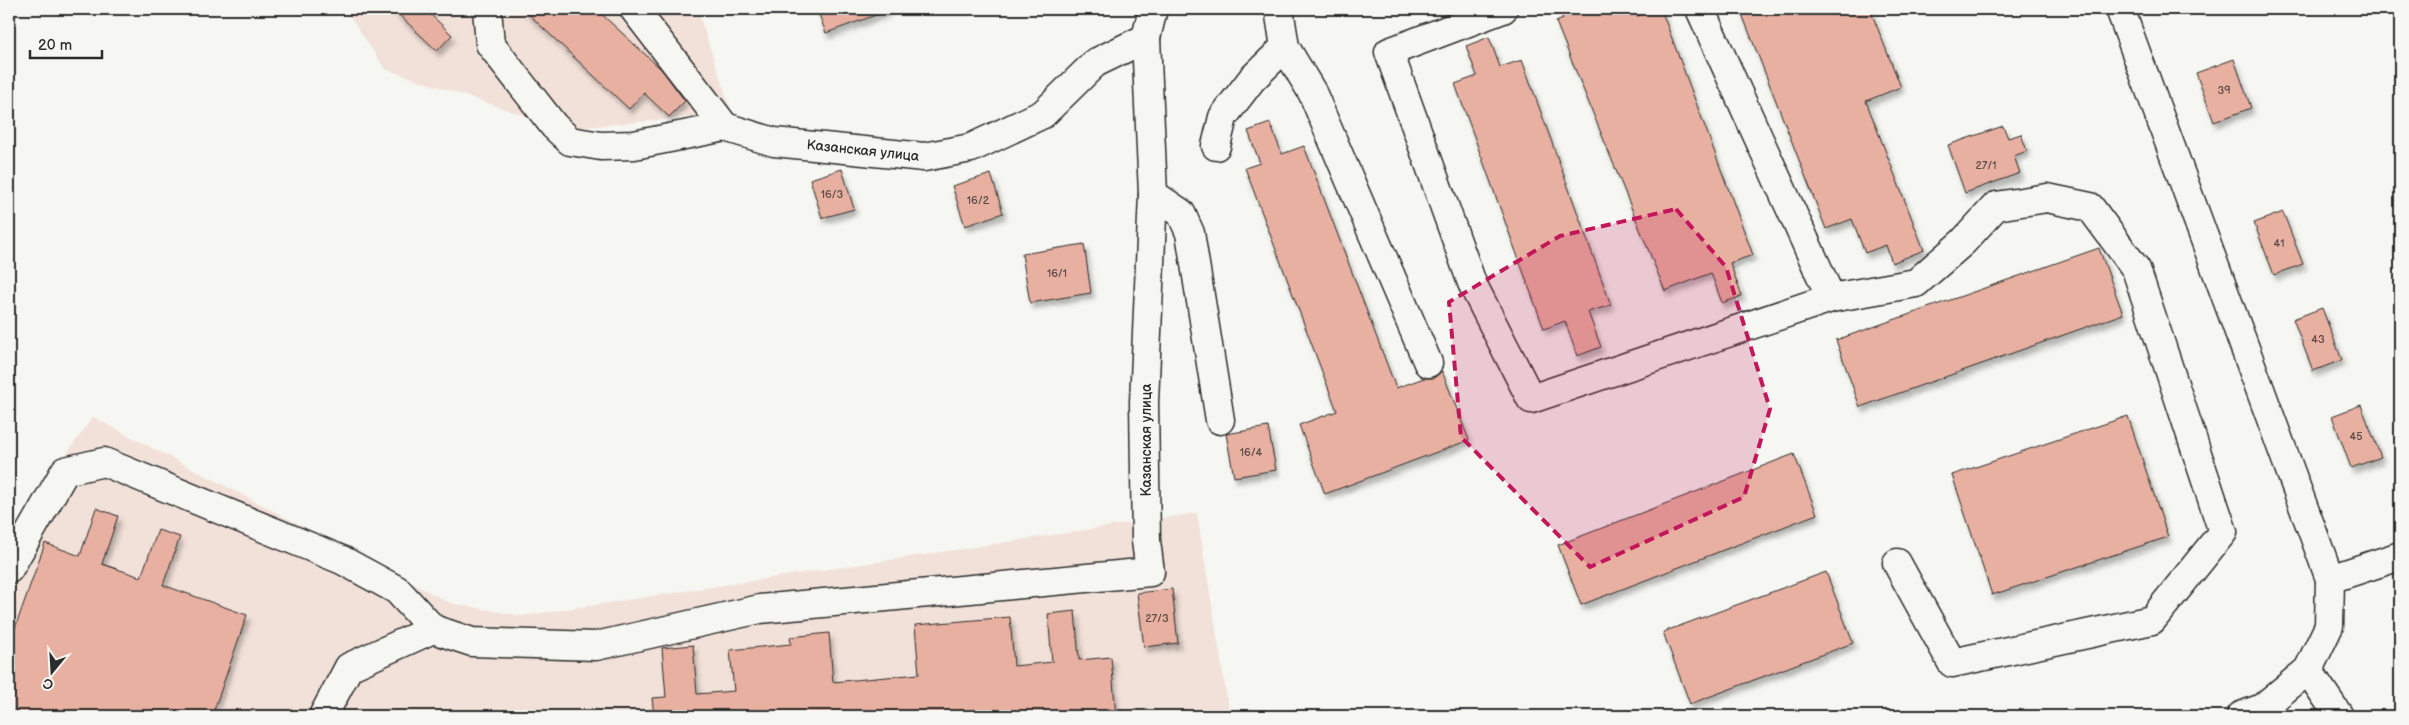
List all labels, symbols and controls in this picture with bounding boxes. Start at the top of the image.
scale bar [30,28,102,60]
text: 20 m [38,36,72,55]
house number: 39 [2217,84,2231,97]
street label: Казанская улица [806,136,921,165]
house number: 27/1 [1975,159,1997,172]
house number: 16/3 [821,188,844,201]
house number: 16/2 [967,194,990,207]
house number: 41 [2274,237,2284,250]
house number: 16/1 [1047,267,1067,280]
house number: 43 [2311,333,2325,346]
street label: Казанская улица [1138,383,1155,496]
house number: 45 [2349,430,2363,443]
house number: 16/4 [1240,446,1263,459]
house number: 27/3 [1145,612,1169,625]
north arrow [28,648,78,698]
text: С [41,674,55,693]

